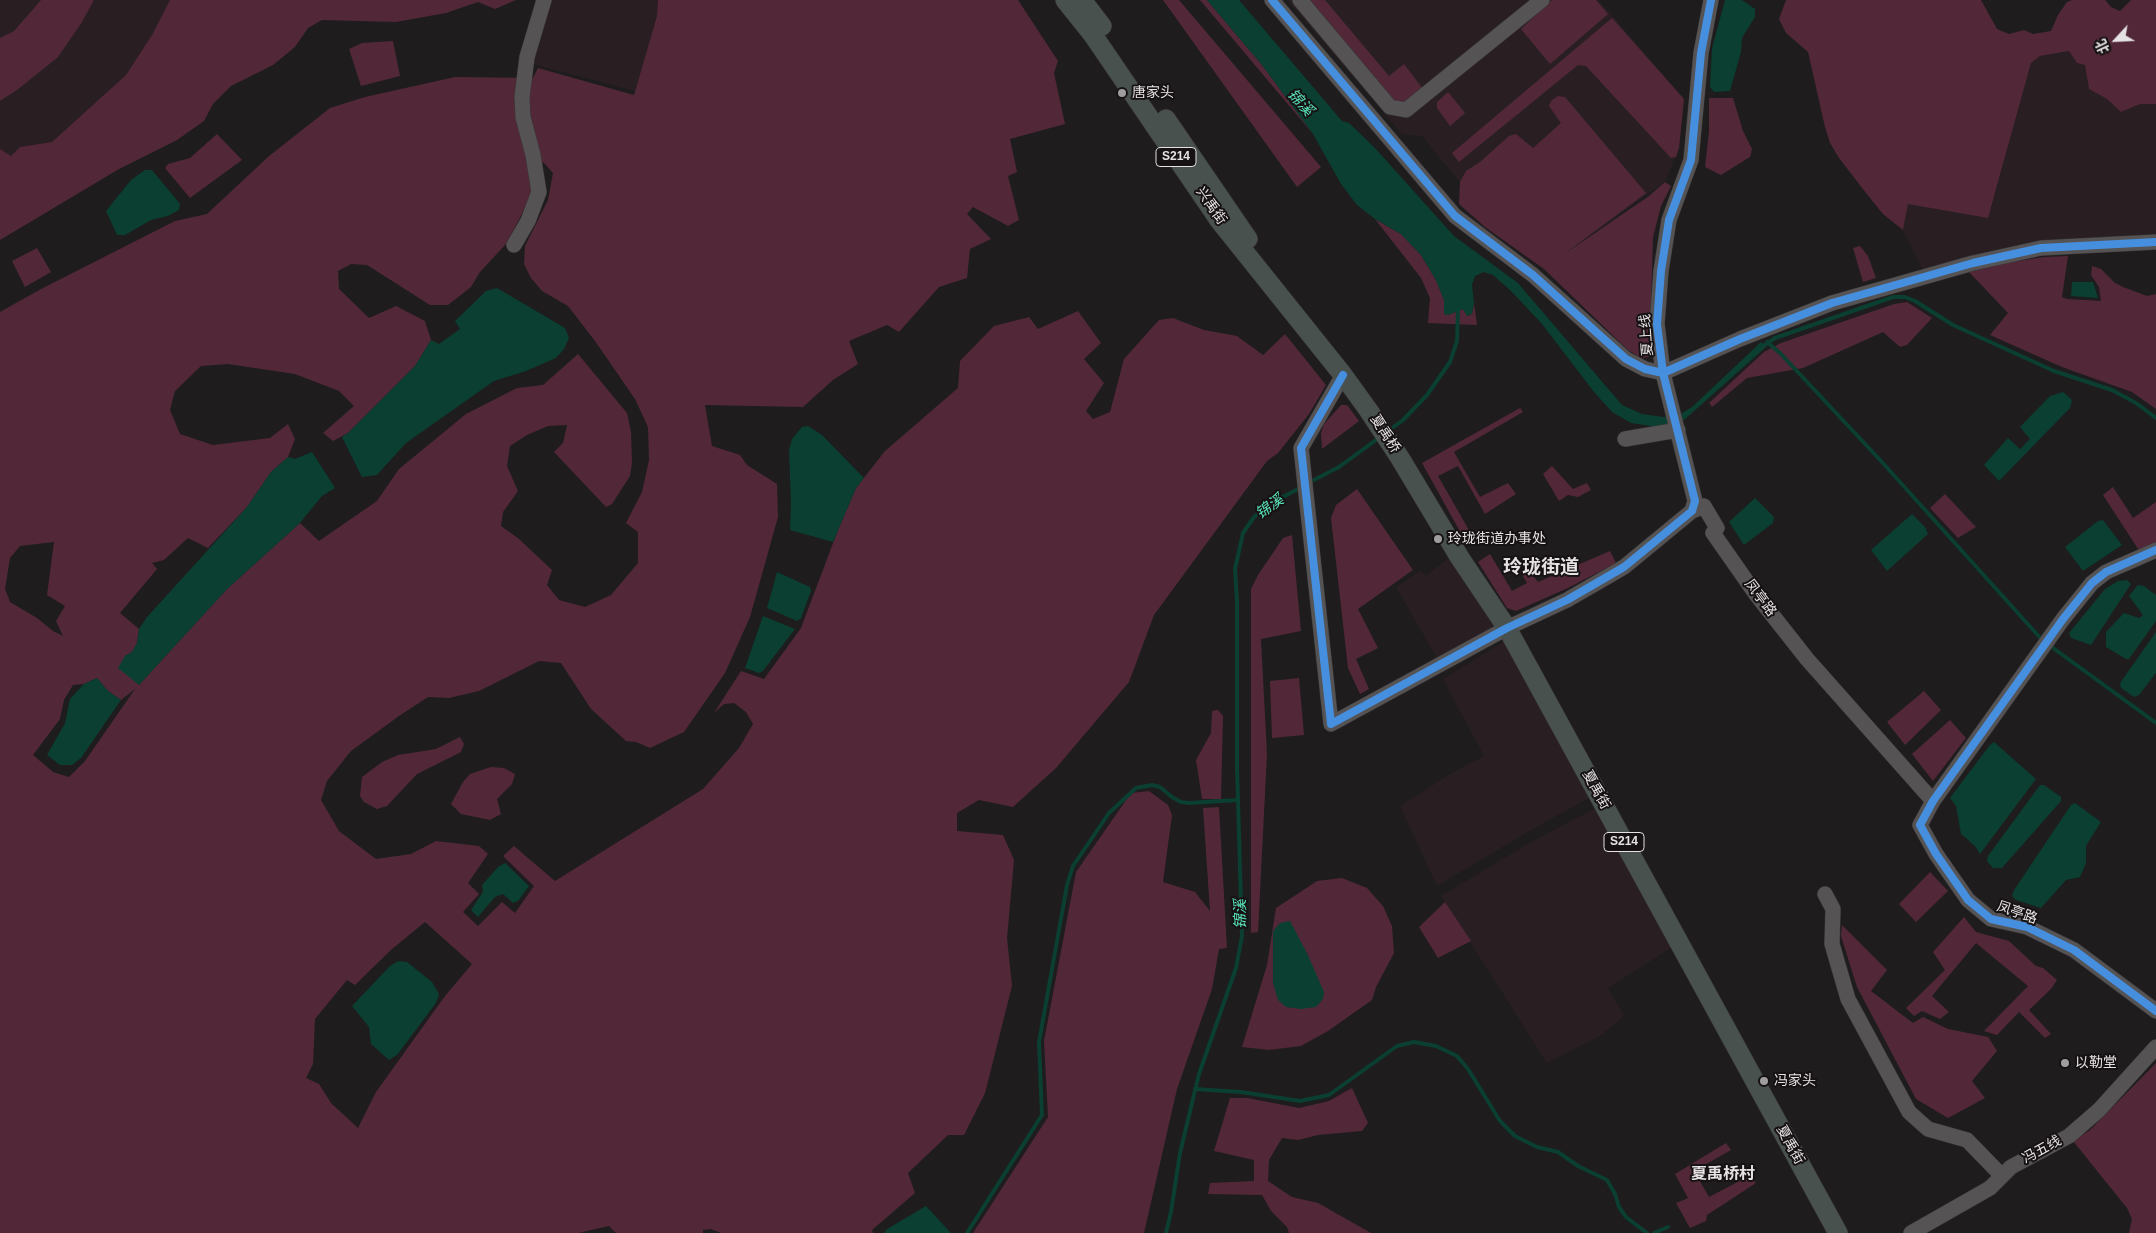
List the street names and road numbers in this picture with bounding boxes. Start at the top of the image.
road number: S214 [1156,148,1196,166]
street label: 兴禹街 [1192,184,1230,228]
street label: 夏上线 [1637,313,1657,357]
street label: 夏禹桥 [1367,412,1403,456]
street label: 凤亭路 [1741,576,1779,620]
street label: 夏禹街 [1578,768,1614,812]
road number: S214 [1604,832,1644,852]
street label: 凤亭路 [1994,898,2040,928]
street label: 夏禹街 [1772,1123,1808,1167]
street label: 冯五线 [2020,1132,2064,1168]

